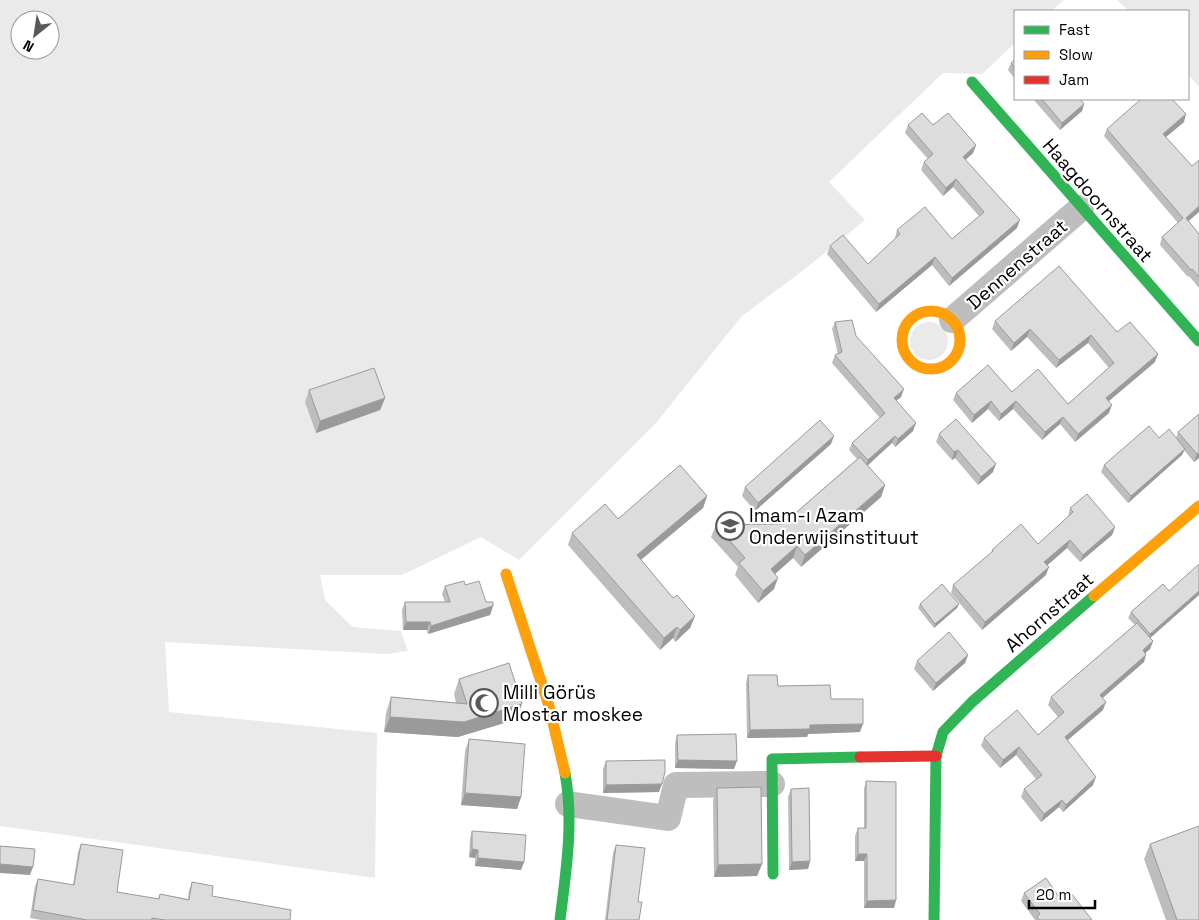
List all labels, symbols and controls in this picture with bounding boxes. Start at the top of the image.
north arrow [10,10,60,60]
legend [1014,10,1189,100]
text: Fast [1059,20,1090,39]
text: N [20,36,37,56]
text: Slow [1059,45,1093,64]
text: Jam [1059,70,1089,89]
street label: Haagdoornstraat [1037,133,1158,267]
street label: Dennenstraat [962,214,1073,315]
place label: Imam-ı Azam Onderwijsinstituut [749,503,919,550]
school or university icon: Imam-ı Azam Onderwijsinstituut [715,511,745,541]
street label: Ahornstraat [1000,567,1099,658]
place label: Milli Görüs Mostar moskee [503,680,643,727]
mosque icon: Milli Görüs Mostar moskee [469,688,499,718]
scale bar [1029,878,1095,910]
text: 20 m [1036,885,1071,904]

